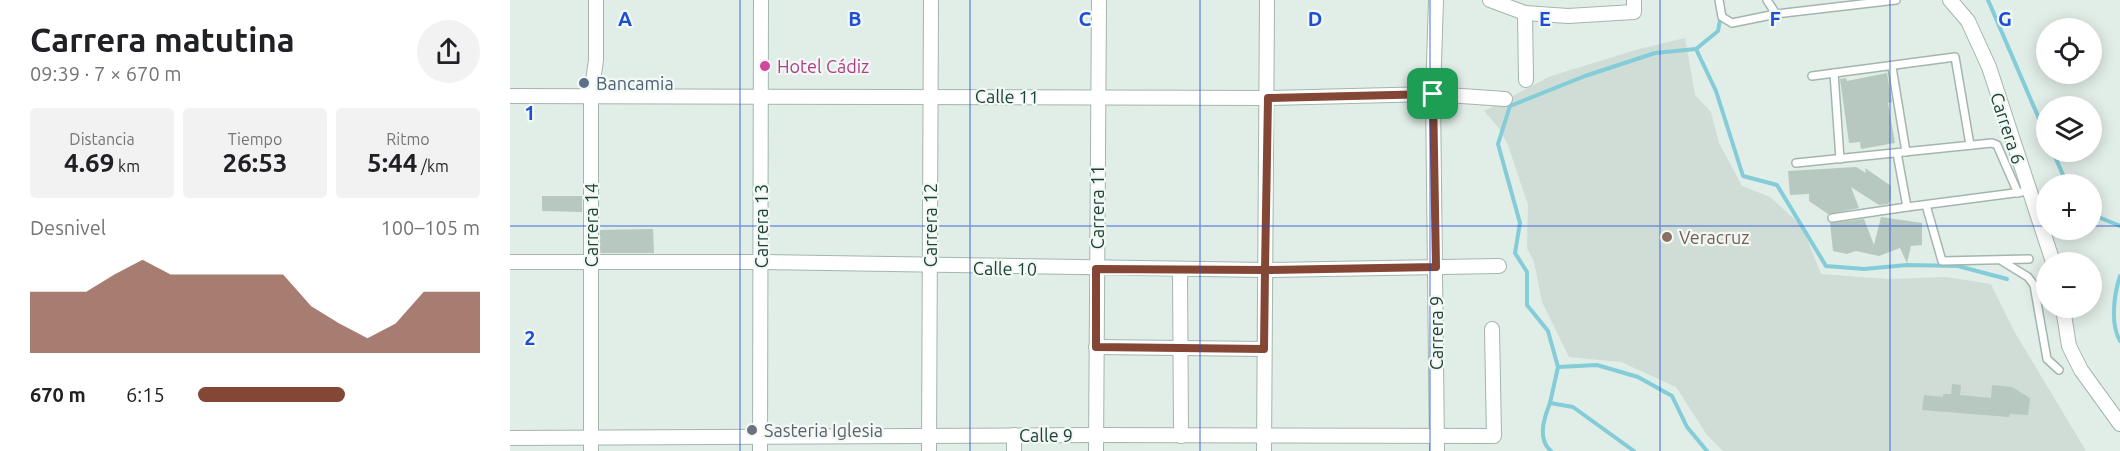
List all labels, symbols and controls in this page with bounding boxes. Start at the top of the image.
text: A [618,7,632,30]
text: B [848,7,862,30]
text: C [1079,7,1092,30]
text: D [1308,7,1322,30]
text: E [1539,7,1551,30]
text: F [1769,7,1781,30]
text: G [1998,7,2012,30]
map controls [2036,18,2102,318]
button: locate [2036,18,2102,84]
button: share [417,20,480,83]
text: Carrera matutina [30,21,295,58]
place label: Hotel Cádiz [777,56,869,76]
marker: Hotel Cádiz [758,59,772,73]
text: 09:39 · 7 × 670 m [30,62,182,85]
pin [1407,68,1458,119]
place label: Bancamia [596,73,674,93]
marker: Bancamia [577,76,591,90]
icon: arrive [1416,77,1449,110]
street label: Calle 11 [975,85,1039,107]
street label: Carrera 6 [1987,90,2029,166]
button: layers [2036,96,2102,162]
text: 1 [524,101,536,124]
text: Distancia [69,130,135,148]
text: Tiempo [228,130,282,148]
text: Ritmo [386,130,430,148]
text: 4.69 [64,148,114,177]
text: 26:53 [222,148,288,177]
text: 5:44 [367,148,417,177]
text: km [114,157,140,175]
text: /km [417,157,449,175]
street label: Carrera 11 [1087,165,1107,249]
button: + [2036,174,2102,240]
street label: Carrera 14 [581,183,601,267]
street label: Carrera 12 [920,183,940,267]
street label: Carrera 13 [751,184,771,268]
text: Desnivel [30,216,106,239]
text: 100–105 m [381,216,480,239]
place label: Veracruz [1679,227,1750,247]
marker: Veracruz [1660,230,1674,244]
button: − [2036,252,2102,318]
street label: Calle 10 [973,257,1037,279]
street label: Carrera 9 [1426,296,1446,370]
text: 2 [524,326,536,349]
text: 670 m [30,383,86,406]
text: 6:15 [126,383,165,406]
place label: Sasteria Iglesia [764,420,883,440]
marker: Sasteria Iglesia [745,423,759,437]
street label: Calle 9 [1019,425,1073,445]

